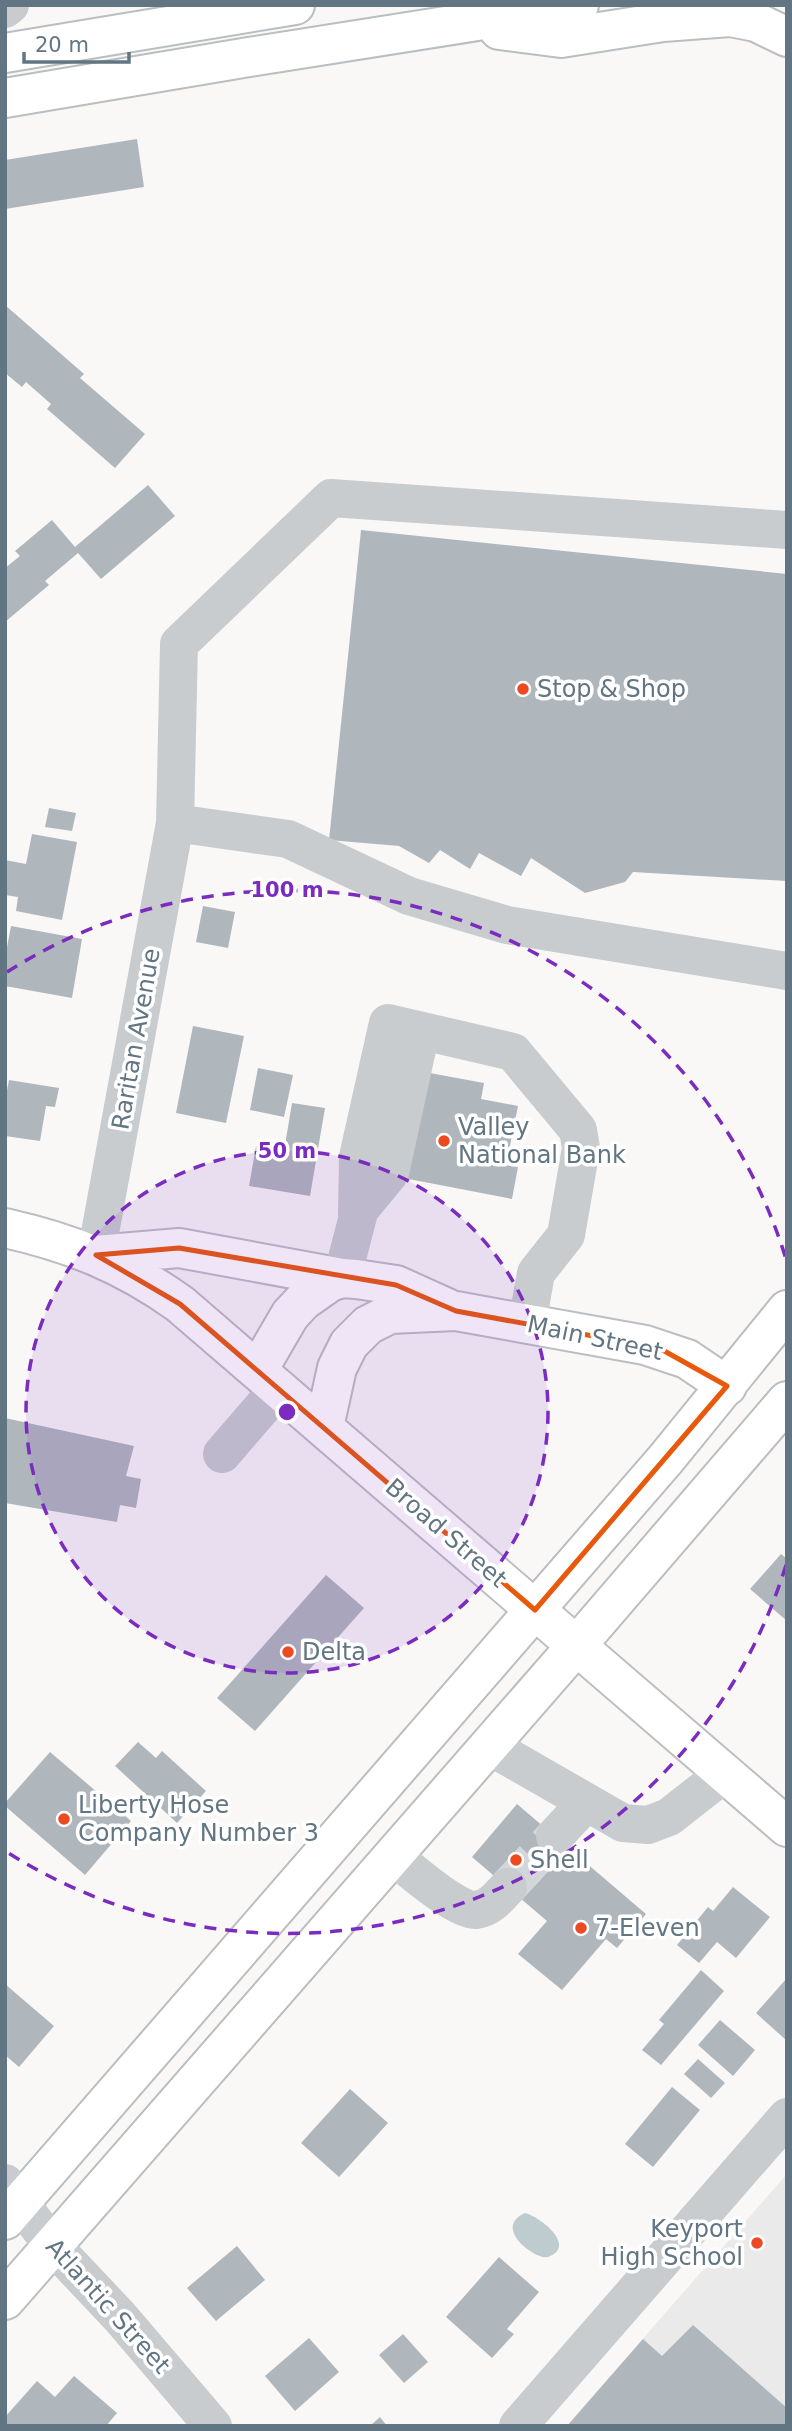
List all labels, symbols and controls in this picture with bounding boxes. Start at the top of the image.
scale bar [24,21,130,65]
text: 20 m [35,33,89,57]
place label: Stop & Shop [537,675,686,703]
marker: Stop & Shop [515,681,531,697]
text: 100 m [250,878,324,902]
street label: Raritan Avenue [106,946,166,1132]
place label: Valley National Bank [458,1113,626,1169]
marker: Valley National Bank [436,1133,452,1149]
text: 50 m [258,1139,316,1163]
street label: Main Street [525,1310,665,1366]
centre of rings [275,1400,299,1424]
street label: Broad Street [380,1473,512,1593]
place label: Delta [302,1638,366,1666]
marker: Delta [280,1644,296,1660]
place label: Liberty Hose Company Number 3 [78,1791,319,1847]
marker: Liberty Hose Company Number 3 [56,1811,72,1827]
place label: Shell [530,1846,589,1874]
marker: Shell [508,1852,524,1868]
place label: 7-Eleven [595,1914,700,1942]
marker: 7-Eleven [573,1920,589,1936]
place label: Keyport High School [601,2215,743,2271]
street label: Atlantic Street [40,2233,176,2379]
marker: Keyport High School [749,2235,765,2251]

